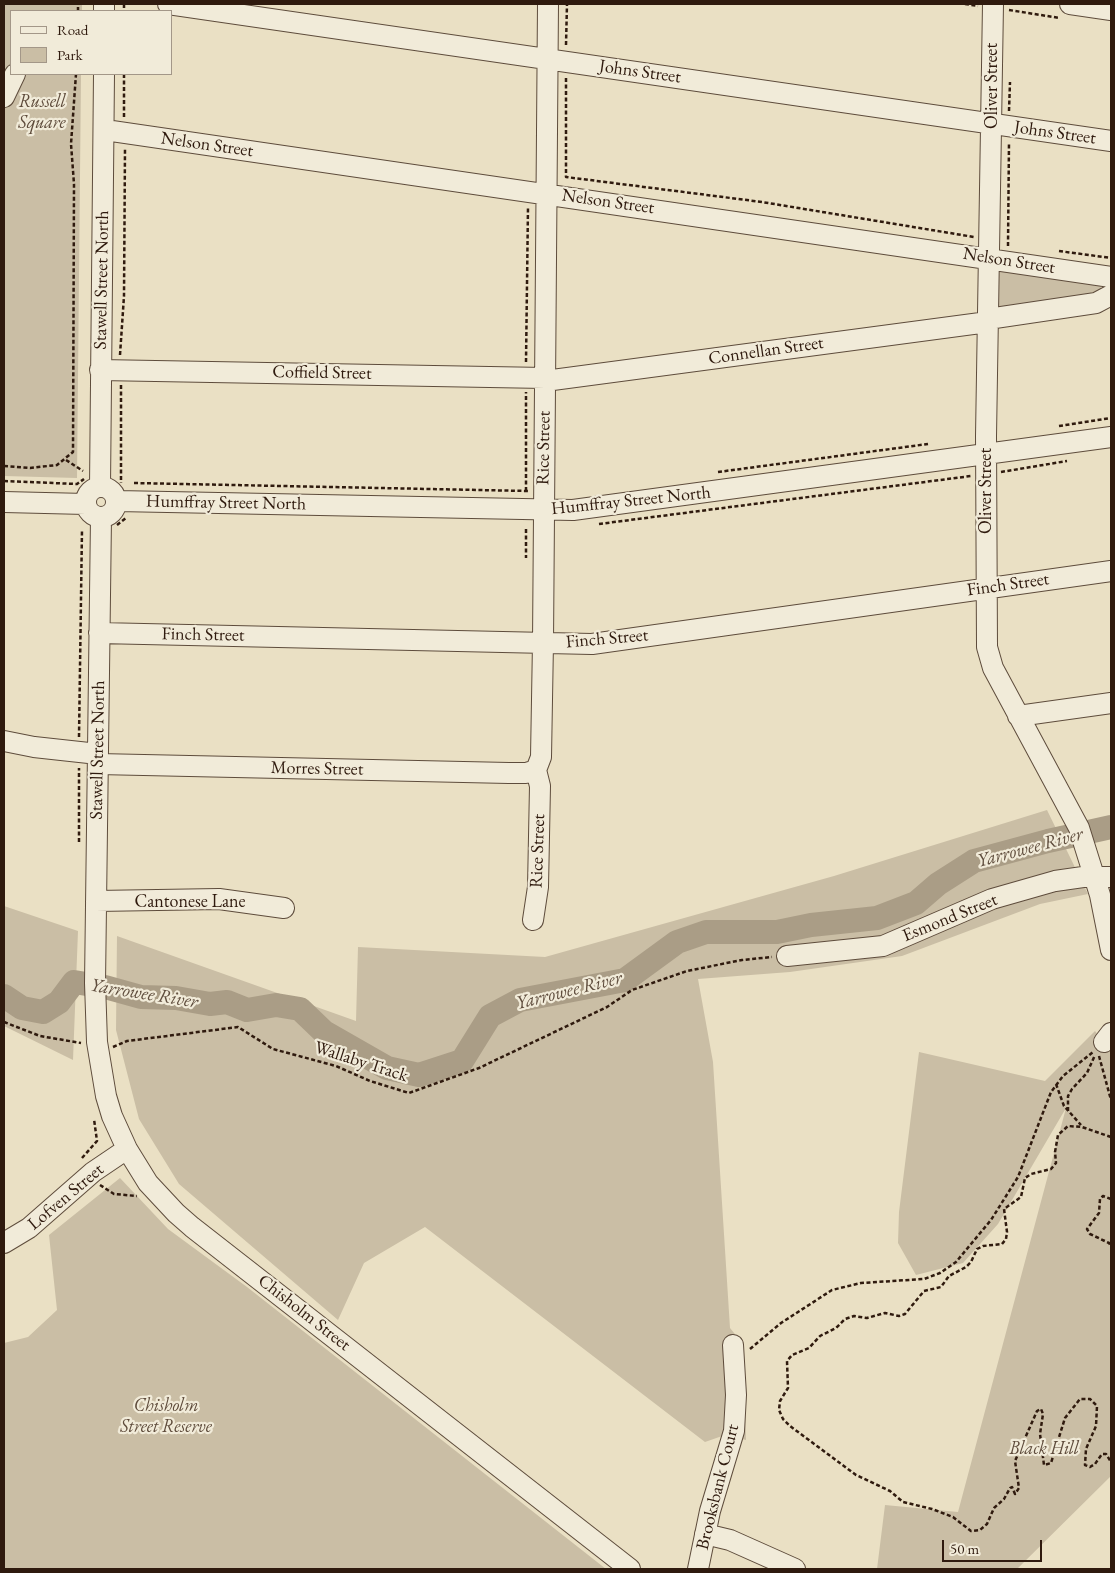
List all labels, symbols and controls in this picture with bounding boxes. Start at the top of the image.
legend [10,10,172,75]
text: Road [57,20,88,39]
street label: Oliver Street [981,43,1003,129]
text: Park [57,45,83,64]
street label: Johns Street [598,56,682,88]
park label: Russell Square [18,91,66,134]
street label: Johns Street [1013,117,1097,149]
street label: Nelson Street [159,128,255,162]
street label: Nelson Street [560,185,656,219]
street label: Stawell Street North [90,210,114,350]
street label: Nelson Street [961,243,1057,279]
street label: Connellan Street [707,332,825,370]
street label: Coffield Street [272,361,372,385]
street label: Rice Street [533,411,555,485]
street label: Oliver Street [975,448,997,534]
street label: Humffray Street North [550,482,712,520]
street label: Humffray Street North [146,491,306,515]
street label: Finch Street [965,569,1051,601]
street label: Finch Street [161,623,245,647]
street label: Finch Street [565,625,649,653]
street label: Stawell Street North [86,680,110,820]
street label: Morres Street [270,757,364,781]
street label: Rice Street [526,813,550,889]
water label: Yarrowee River [975,823,1085,873]
street label: Esmond Street [899,889,1001,947]
street label: Cantonese Lane [134,891,246,913]
water label: Yarrowee River [513,967,625,1015]
water label: Yarrowee River [88,974,200,1014]
street label: Wallaby Track [311,1037,411,1087]
street label: Lofven Street [24,1159,108,1235]
street label: Chisholm Street [253,1270,355,1356]
park label: Chisholm Street Reserve [120,1395,212,1438]
street label: Brooksbank Court [692,1422,744,1552]
park label: Black Hill [1009,1438,1079,1460]
scale bar [945,1530,1045,1562]
text: 50 m [950,1539,979,1558]

